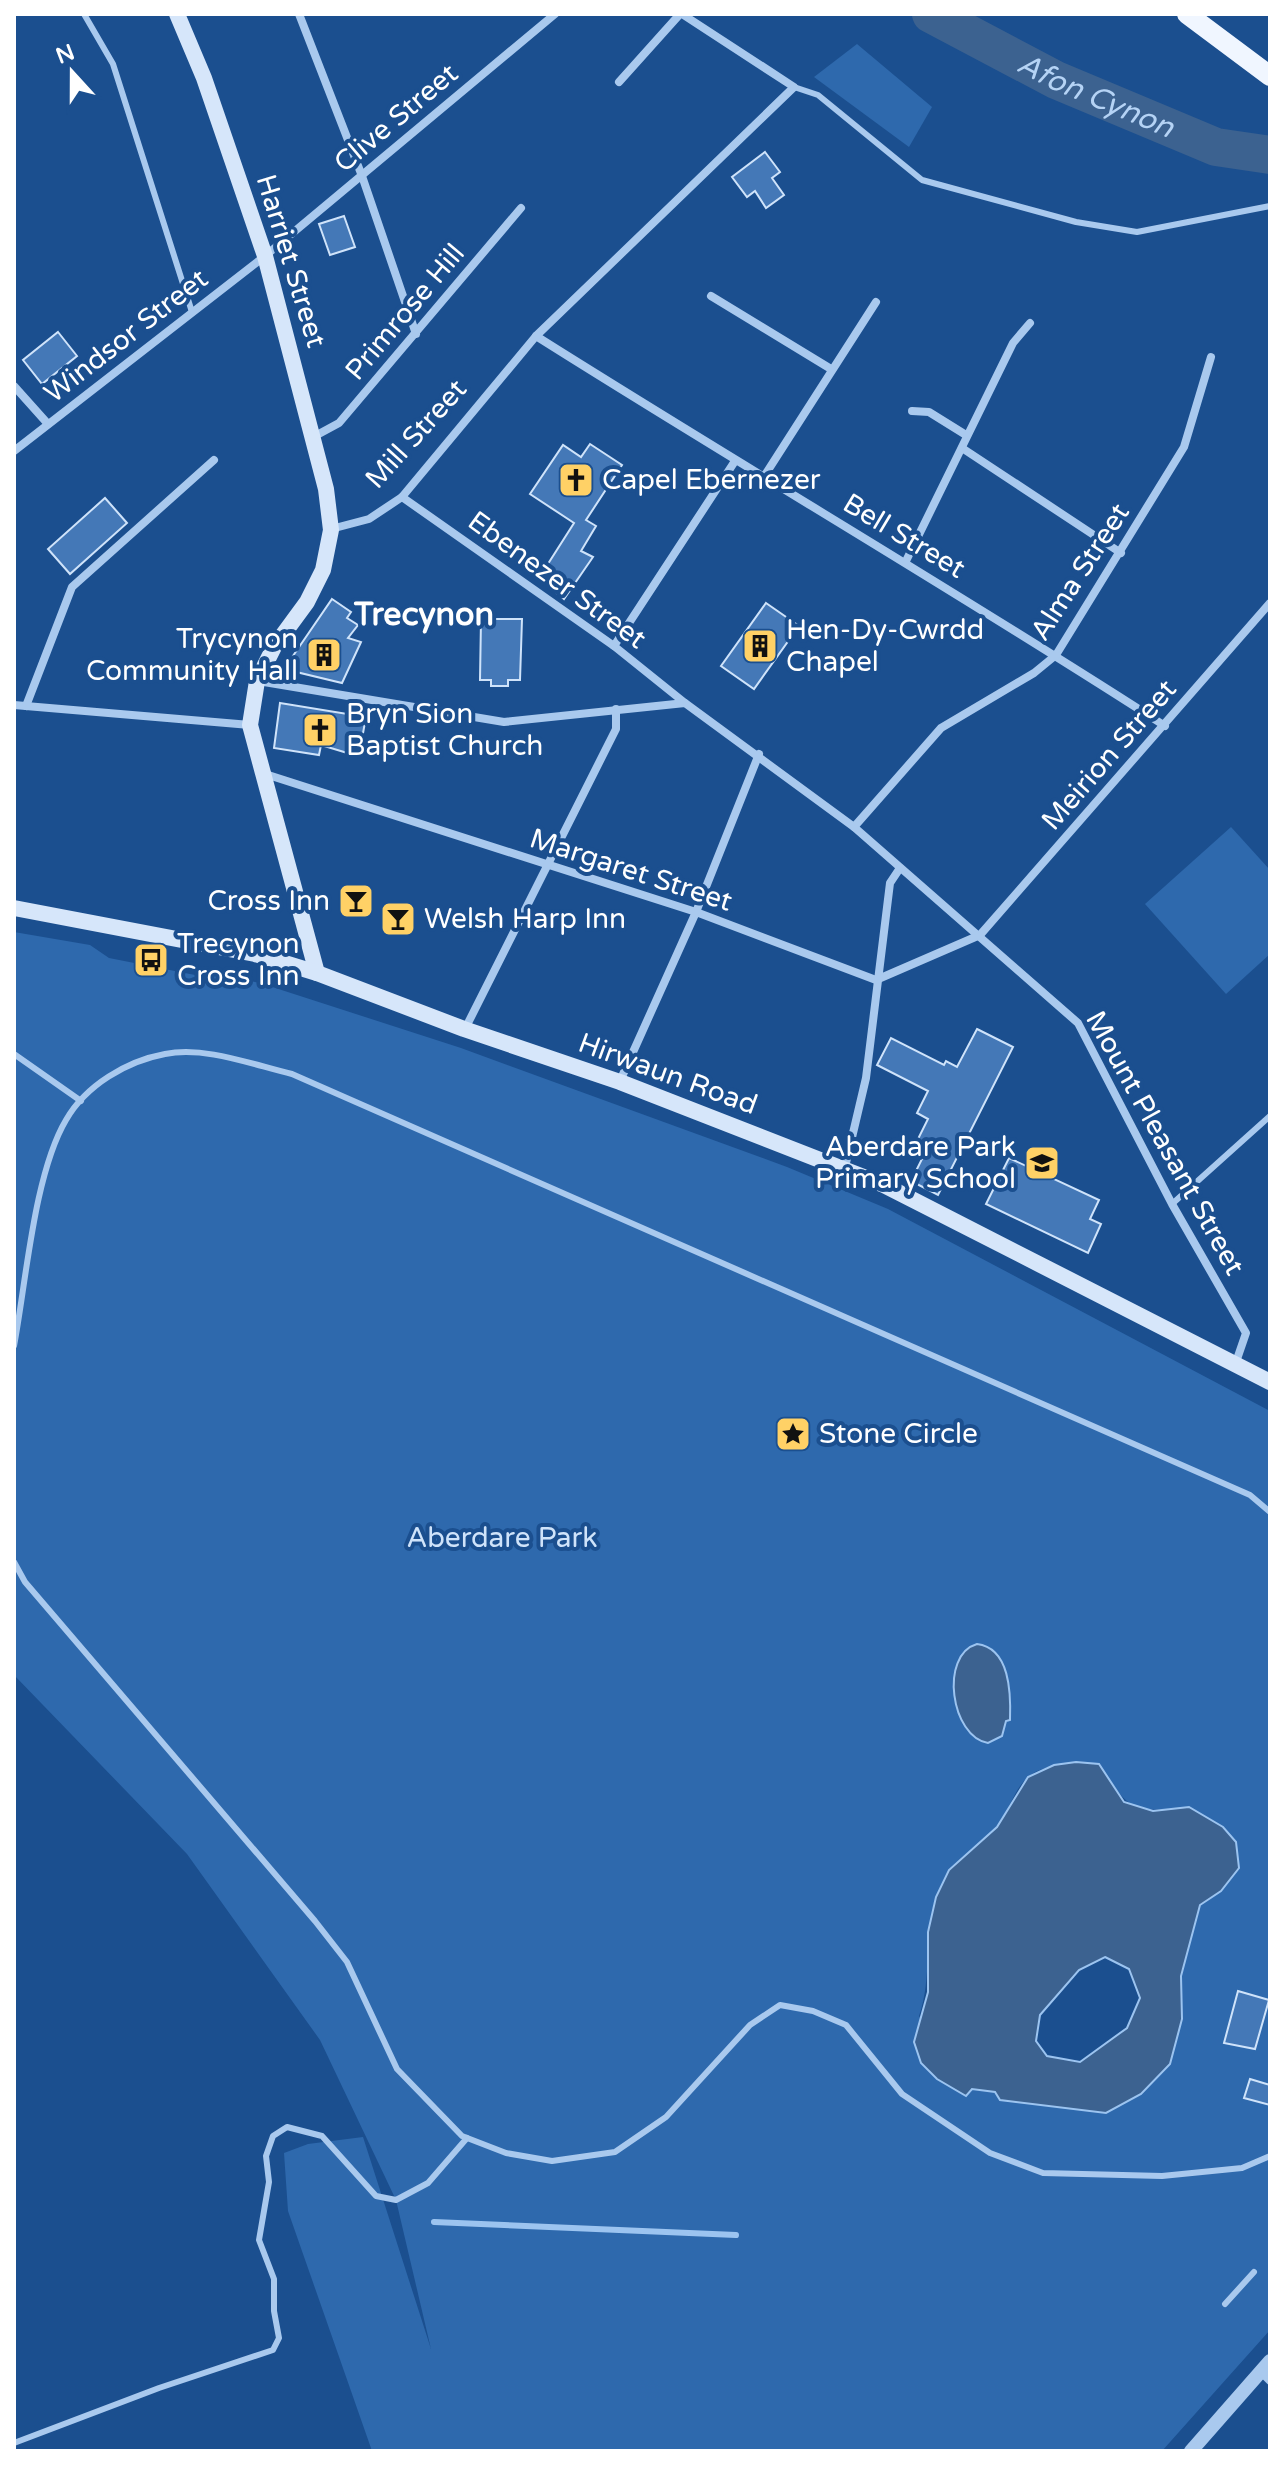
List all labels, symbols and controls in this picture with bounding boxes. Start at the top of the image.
north arrow [32,32,112,112]
text: N [52,39,78,70]
water label: Afon Cynon [1011,45,1180,146]
street label: Clive Street [327,56,465,180]
street label: Harriet Street [249,170,334,352]
street label: Primrose Hill [338,237,472,387]
street label: Windsor Street [37,261,215,410]
street label: Mill Street [358,372,474,496]
church icon: Capel Ebernezer [557,461,595,499]
place label: Capel Ebernezer [602,463,821,497]
street label: Bell Street [837,486,971,586]
street label: Alma Street [1023,497,1137,647]
street label: Ebenezer Street [461,504,653,656]
district label: Trecynon [353,596,494,634]
place label: Hen-Dy-Cwrdd Chapel [786,613,984,679]
place label: Trycynon Community Hall [86,622,298,688]
building icon: Hen-Dy-Cwrdd Chapel [741,627,779,665]
building icon: Trycynon Community Hall [305,636,343,674]
street label: Meirion Street [1034,672,1184,837]
place label: Bryn Sion Baptist Church [346,697,543,763]
church icon: Bryn Sion Baptist Church [301,711,339,749]
street label: Margaret Street [526,821,737,919]
bar icon: Cross Inn [337,882,375,920]
place label: Cross Inn [207,884,330,918]
bar icon: Welsh Harp Inn [379,900,417,938]
place label: Welsh Harp Inn [424,902,626,936]
place label: Trecynon Cross Inn [177,927,300,993]
bus stop icon: Trecynon Cross Inn [132,941,170,979]
street label: Mount Pleasant Street [1078,1005,1252,1281]
street label: Hirwaun Road [574,1026,762,1122]
place label: Aberdare Park Primary School [815,1130,1016,1196]
school or university icon: Aberdare Park Primary School [1023,1144,1061,1182]
place icon: Stone Circle [774,1415,812,1453]
place label: Stone Circle [819,1417,978,1451]
park label: Aberdare Park [406,1521,598,1555]

